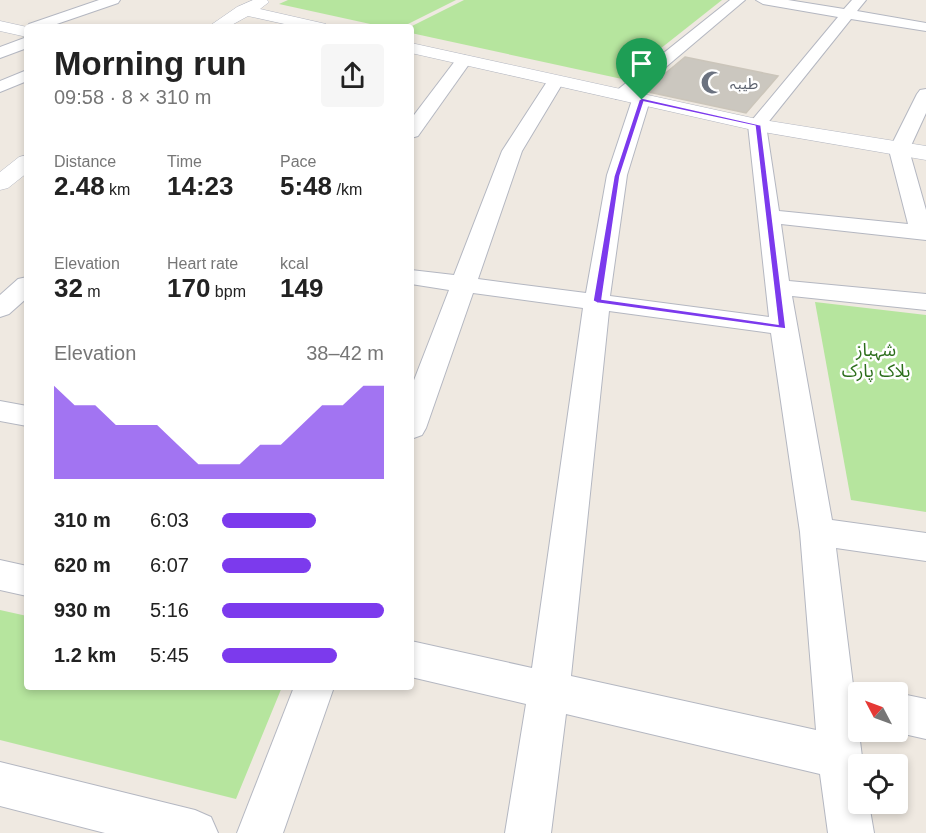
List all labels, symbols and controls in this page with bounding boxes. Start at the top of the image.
pin [616,38,667,100]
button: share [321,44,384,107]
text: Morning run [54,45,246,82]
icon: arrive [625,47,658,80]
mosque icon: طیبہ [699,70,725,96]
place label: طیبہ [730,75,758,92]
text: 09:58 · 8 × 310 m [54,86,211,108]
text: Distance [54,153,116,170]
text: Time [167,153,202,170]
text: Pace [280,153,316,170]
text: 2.48 [54,171,105,201]
text: 14:23 [167,171,234,201]
text: 5:48 [280,171,332,201]
text: km [105,181,130,198]
text: /km [332,181,362,198]
text: Elevation [54,255,120,272]
text: Heart rate [167,255,238,272]
text: kcal [280,255,308,272]
text: 32 [54,273,83,303]
text: 170 [167,273,210,303]
text: 149 [280,273,323,303]
text: m [83,283,101,300]
text: bpm [210,283,246,300]
park label: شہباز بلاک پارک [842,340,910,382]
text: Elevation [54,342,136,364]
text: 38–42 m [306,342,384,364]
text: 310 m [54,509,111,531]
text: 6:03 [150,509,189,531]
text: 620 m [54,554,111,576]
text: 6:07 [150,554,189,576]
text: 930 m [54,599,111,621]
text: 5:16 [150,599,189,621]
text: 1.2 km [54,644,116,666]
text: 5:45 [150,644,189,666]
north arrow [848,682,908,742]
map controls [848,682,908,814]
button: locate [848,754,908,814]

